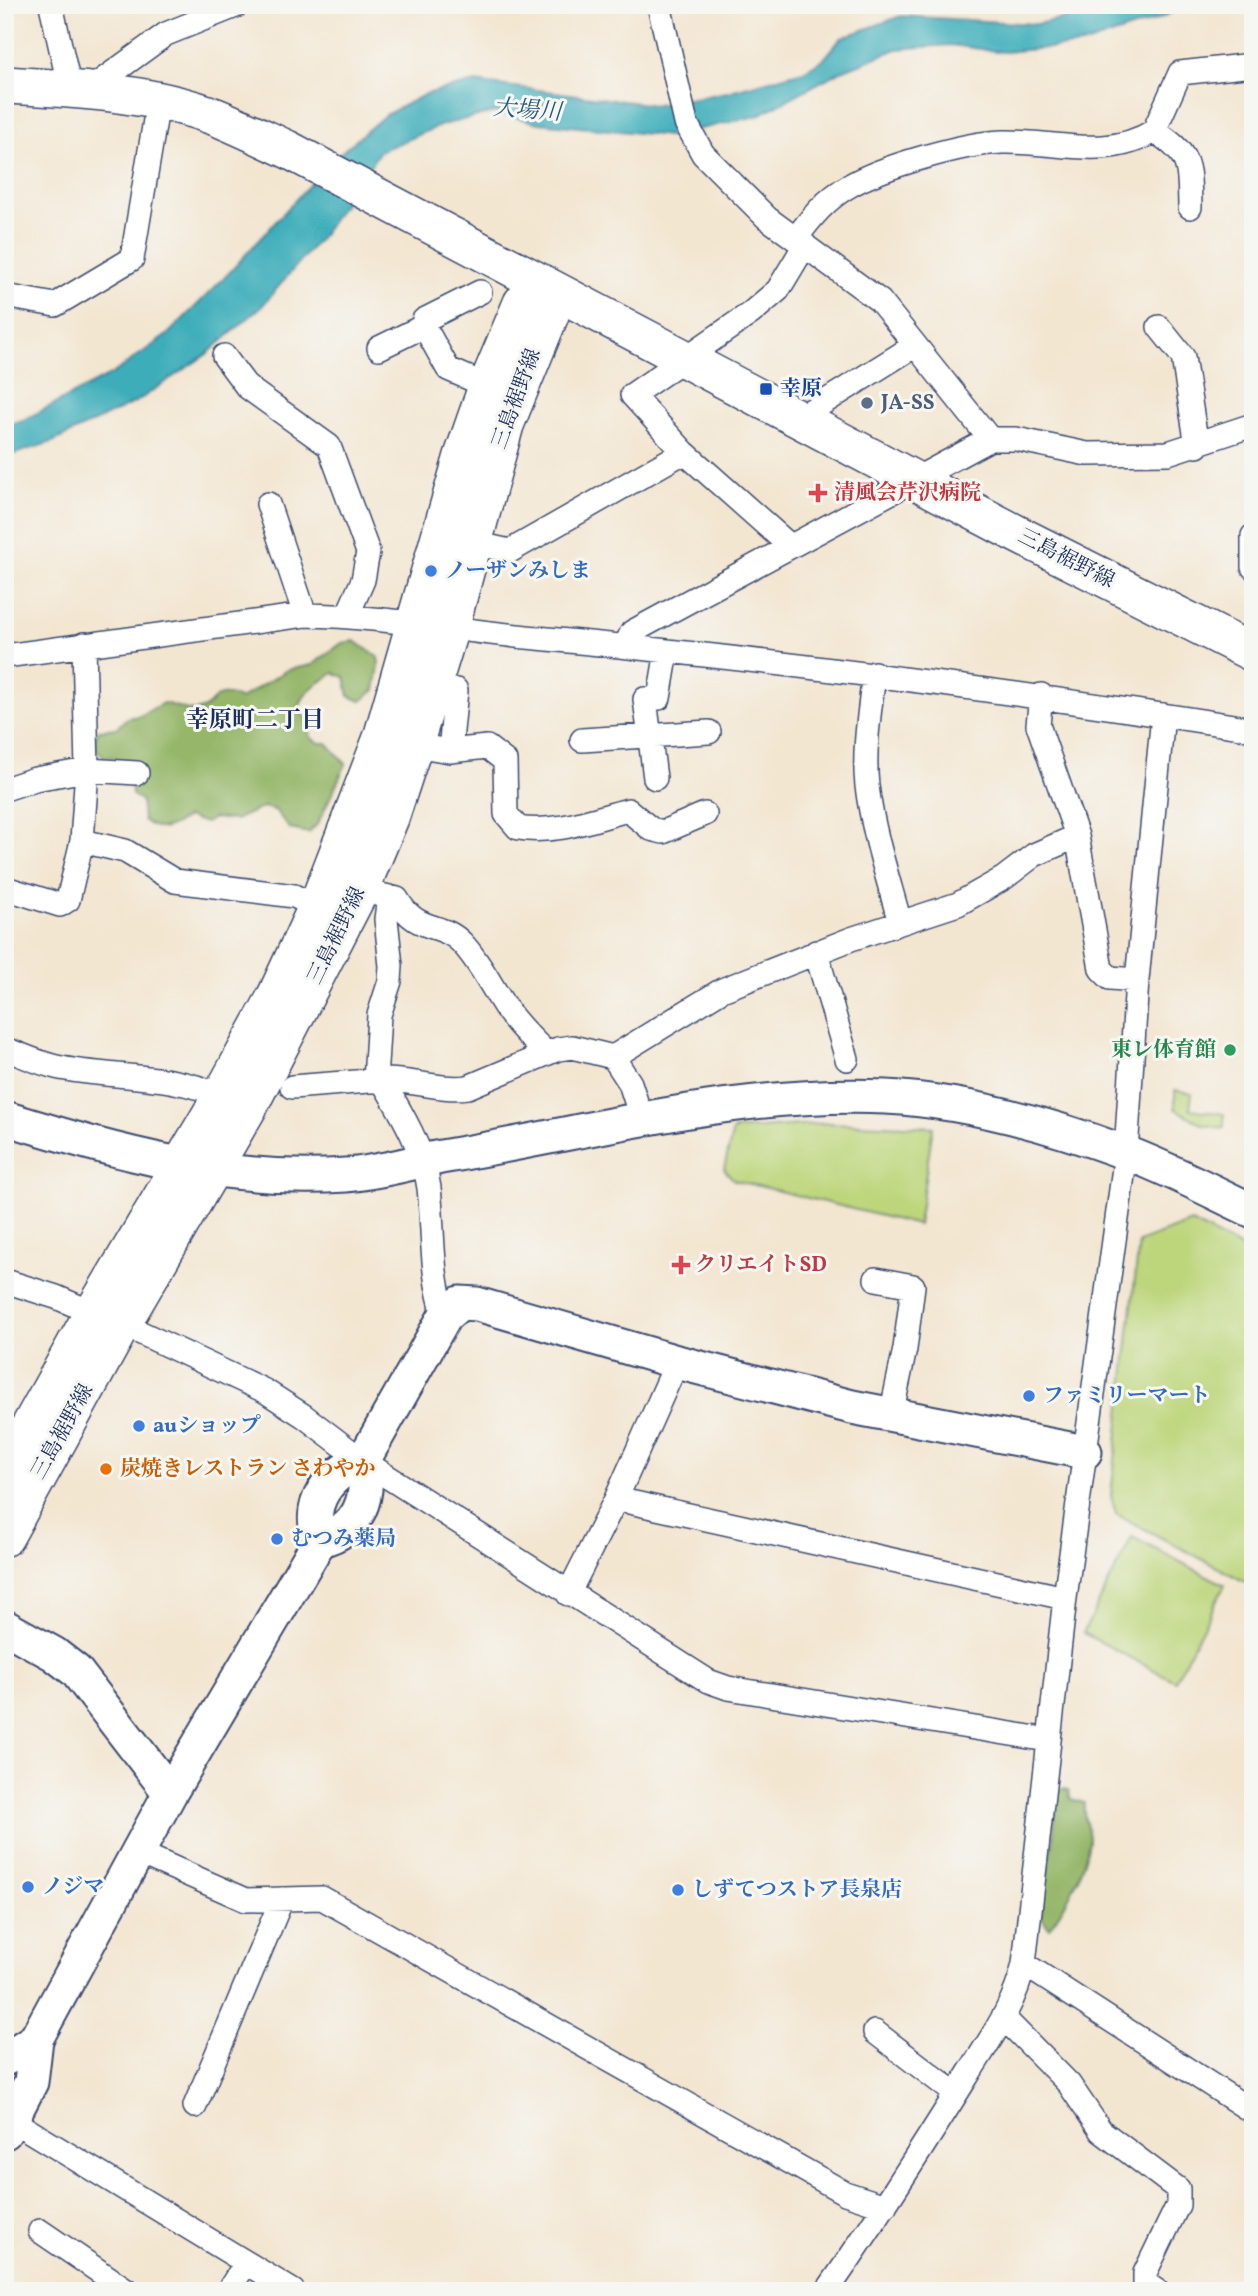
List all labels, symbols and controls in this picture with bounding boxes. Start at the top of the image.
water label: 大場川 [491,93,566,130]
street label: 三島裾野線 [485,345,549,453]
place label: 幸原 [780,375,822,404]
marker: 幸原 [758,381,774,397]
place label: JA-SS [880,389,934,418]
marker: JA-SS [859,395,875,411]
place label: 清風会芹沢病院 [834,479,981,508]
marker: 清風会芹沢病院 [808,483,828,503]
street label: 三島裾野線 [1013,522,1119,596]
place label: ノーザンみしま [445,557,591,586]
marker: ノーザンみしま [423,563,439,579]
district label: 幸原町二丁目 [186,705,324,737]
street label: 三島裾野線 [301,882,373,990]
place label: 東レ体育館 [1111,1036,1216,1065]
marker: 東レ体育館 [1222,1042,1238,1058]
place label: クリエイトSD [695,1251,827,1280]
marker: クリエイトSD [673,1257,689,1273]
street label: 三島裾野線 [25,1379,101,1485]
place label: ファミリーマート [1043,1382,1211,1411]
marker: ファミリーマート [1021,1388,1037,1404]
place label: auショップ [153,1412,261,1441]
marker: auショップ [131,1418,147,1434]
place label: 炭焼きレストラン さわやか [120,1455,376,1484]
marker: 炭焼きレストラン さわやか [98,1461,114,1477]
place label: むつみ薬局 [291,1525,396,1554]
marker: むつみ薬局 [269,1531,285,1547]
place label: ノジマ [42,1873,104,1902]
place label: しずてつストア長泉店 [692,1876,902,1905]
marker: ノジマ [20,1879,36,1895]
marker: しずてつストア長泉店 [670,1882,686,1898]

